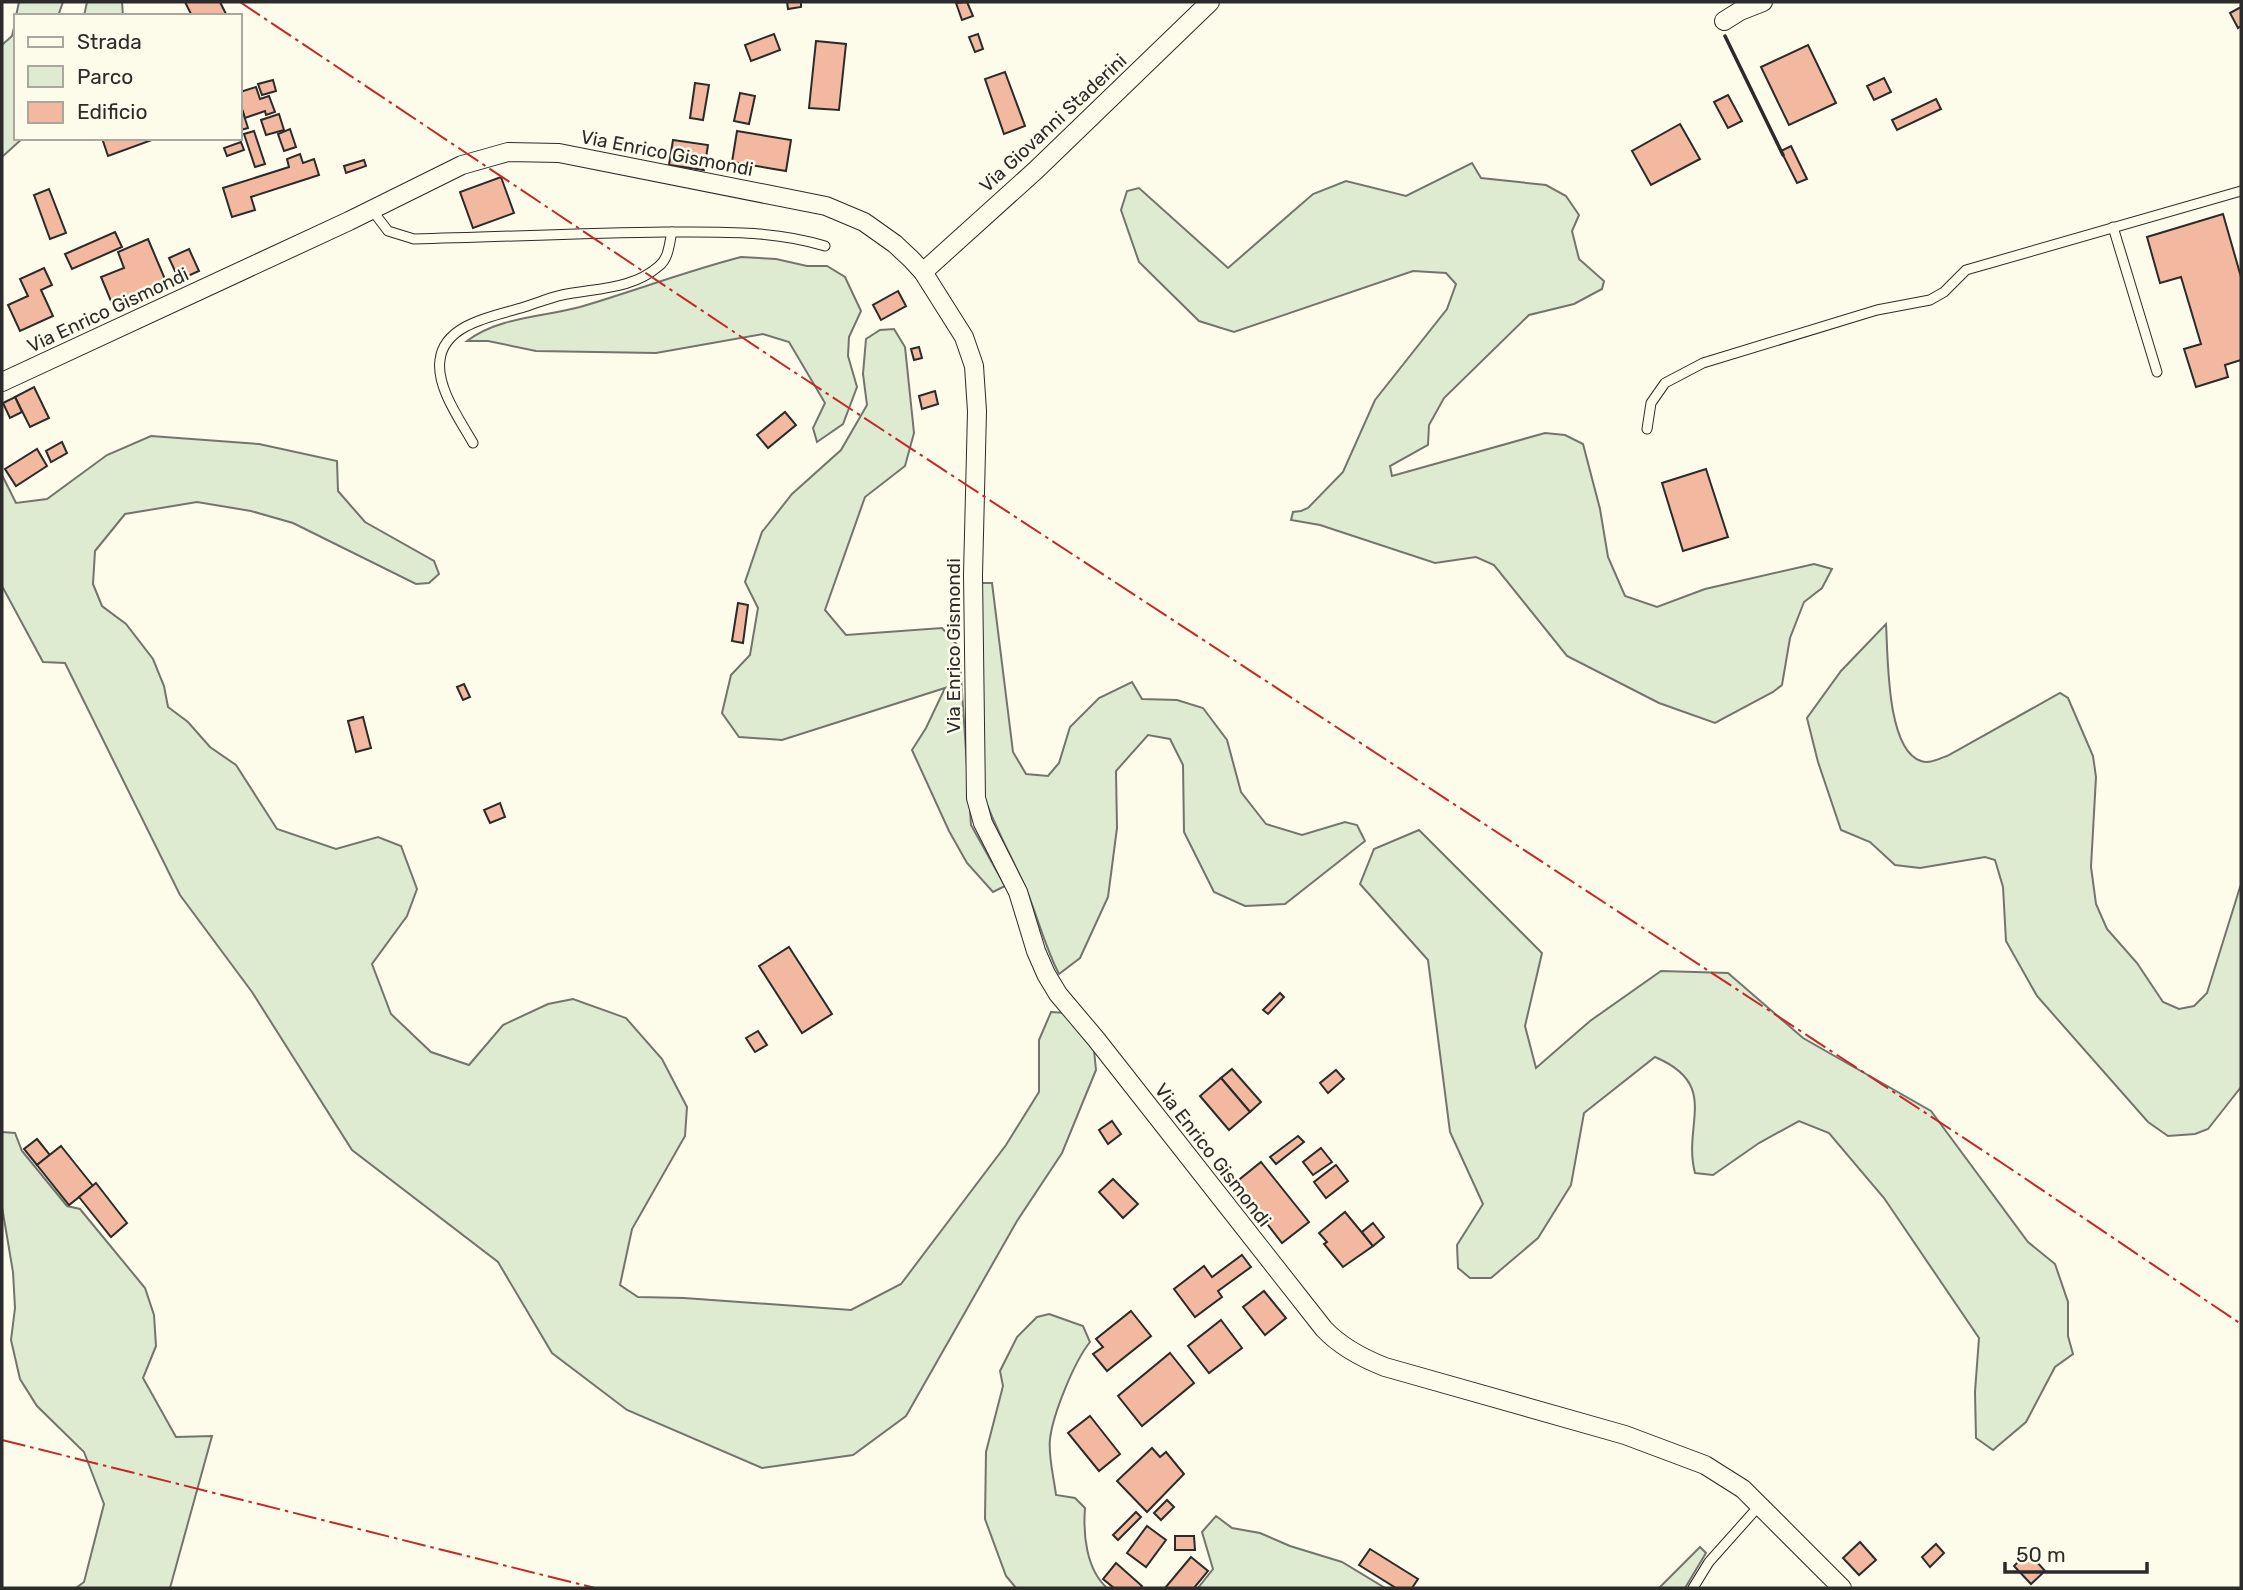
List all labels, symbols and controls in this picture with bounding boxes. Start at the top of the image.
legend [14,14,242,140]
text: Strada [77,29,142,54]
street label: Via Giovanni Staderini [975,49,1131,197]
text: Parco [77,64,133,89]
text: Edificio [77,99,147,124]
street label: Via Enrico Gismondi [579,125,755,181]
street label: Via Enrico Gismondi [24,262,192,358]
street label: Via Enrico Gismondi [942,558,965,734]
street label: Via Enrico Gismondi [1150,1079,1276,1231]
scale bar [2005,1530,2147,1574]
text: 50 m [2016,1542,2066,1567]

